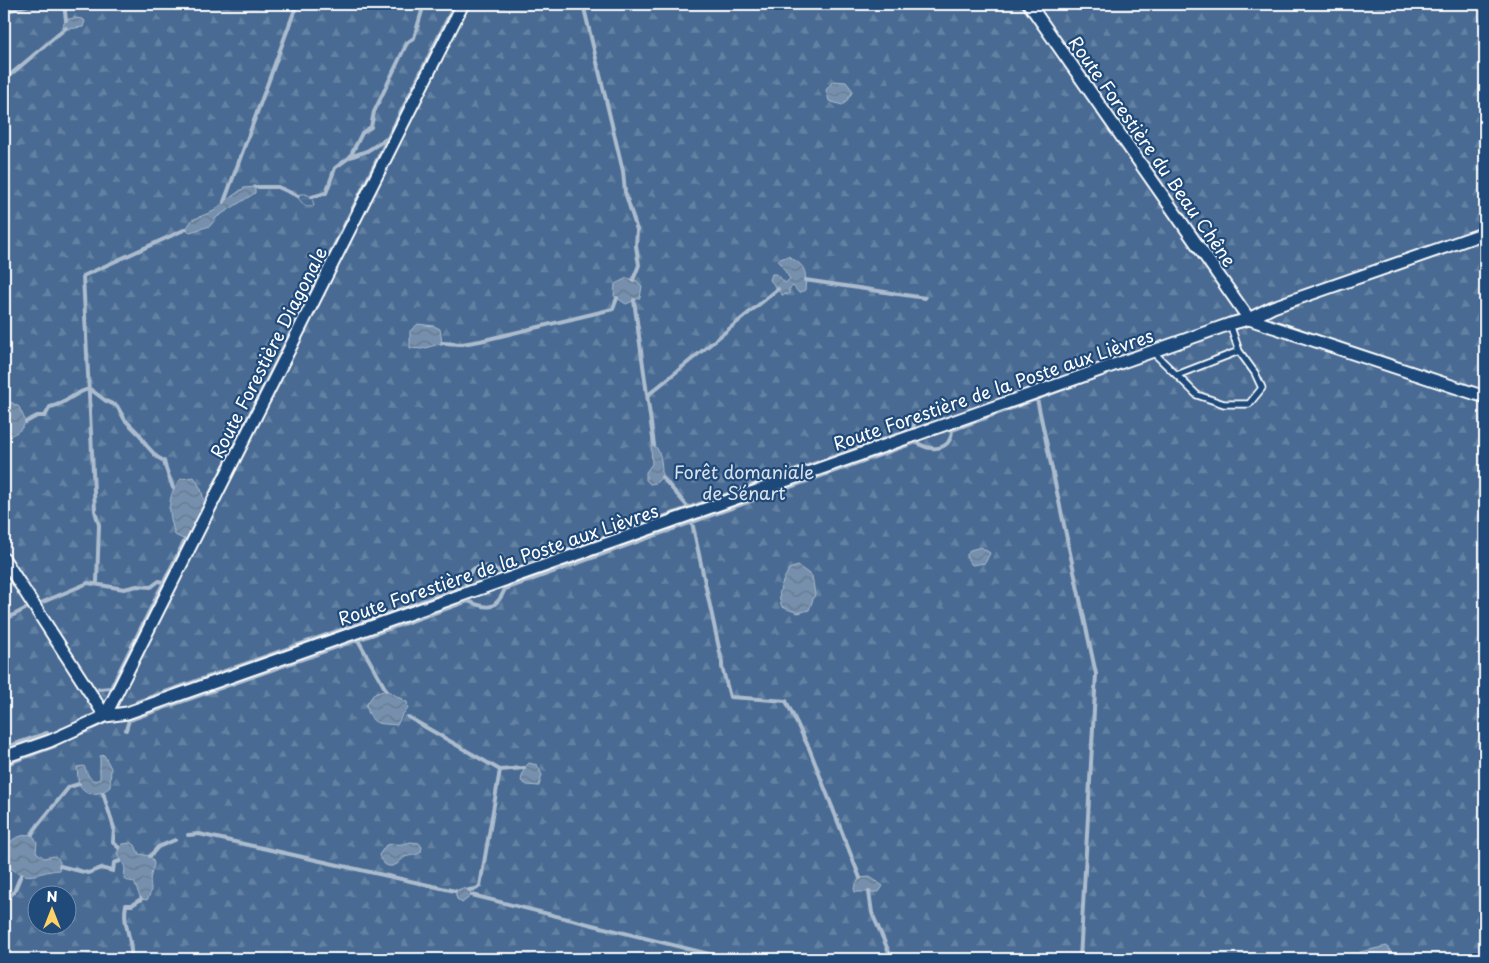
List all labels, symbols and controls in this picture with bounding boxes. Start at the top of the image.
street label: Route Forestière du Beau Chêne [1063,30,1243,272]
street label: Route Forestière Diagonale [203,241,333,463]
street label: Route Forestière de la Poste aux Lièvres [829,321,1157,457]
park label: Forêt domaniale de Sénart [674,458,814,506]
street label: Route Forestière de la Poste aux Lièvres [334,496,662,632]
north arrow [28,886,78,936]
text: N [46,886,58,907]

